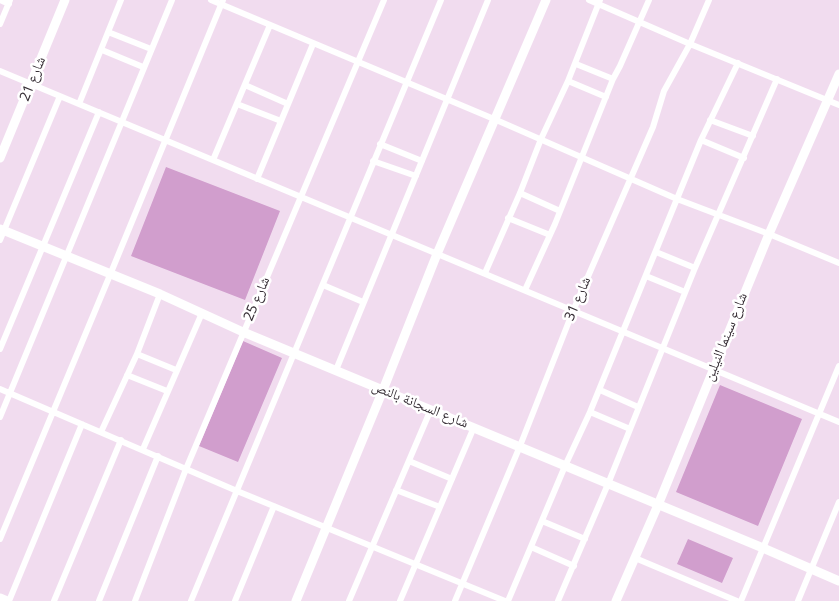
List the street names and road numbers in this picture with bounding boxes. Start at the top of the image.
street label: شارع 21 [17,54,49,104]
street label: شارع 25 [240,274,274,324]
street label: شارع 31 [561,274,595,324]
street label: شارع سينما النيلين [701,290,751,384]
street label: شارع السجانة بالنص [369,378,471,432]

